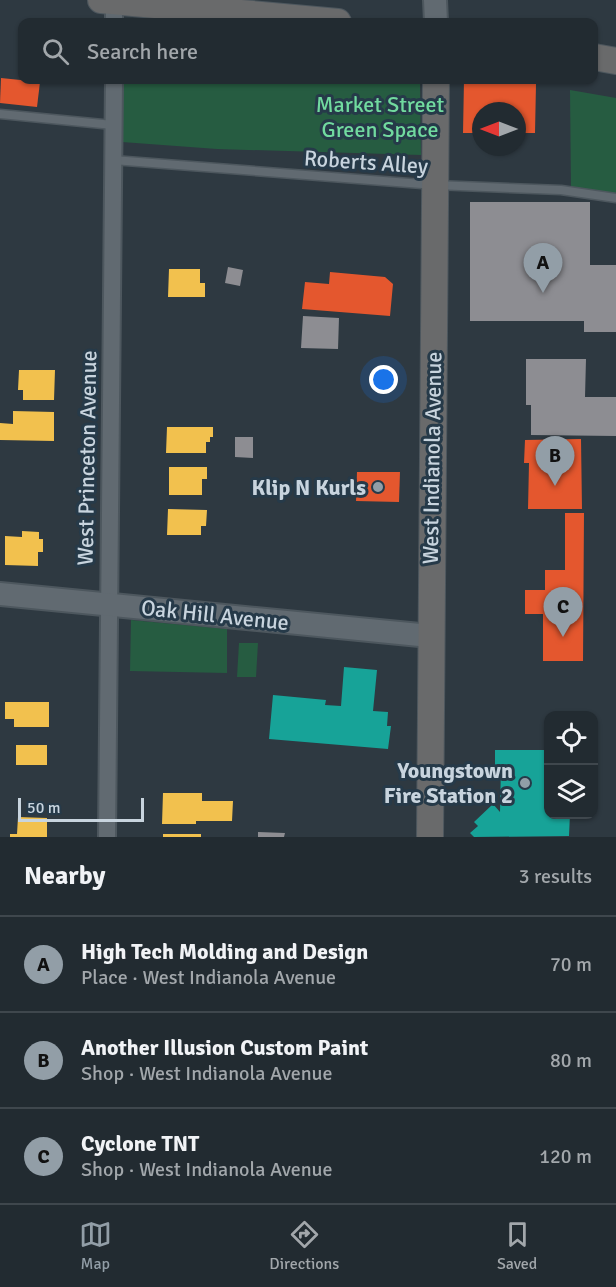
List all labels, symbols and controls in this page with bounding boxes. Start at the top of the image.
search box [18,18,598,84]
icon: search [39,35,72,68]
text: Search here [87,38,198,65]
park label: Market Street Green Space [316,91,445,143]
north arrow [472,102,526,156]
street label: Roberts Alley [303,144,430,180]
pin: A [524,244,562,293]
street label: West Princeton Avenue [72,350,102,566]
street label: West Indianola Avenue [417,351,447,565]
your location [369,365,398,394]
pin: B [536,436,574,486]
place label: Klip N Kurls [252,474,366,501]
marker: Klip N Kurls [371,480,385,494]
pin: C [544,588,582,637]
street label: Oak Hill Avenue [140,594,290,636]
map controls [544,711,598,819]
button: locate [544,711,598,765]
place label: Youngstown Fire Station 2 [384,757,513,809]
button: layers [544,765,598,819]
marker: Youngstown Fire Station 2 [518,776,532,790]
scale bar [18,795,144,822]
text: 50 m [27,798,61,818]
text: Nearby [24,860,105,892]
text: 3 results [519,864,592,889]
text: High Tech Molding and Design [81,938,368,965]
text: A [37,952,50,977]
text: 70 m [550,952,592,977]
text: Place · West Indianola Avenue [81,965,336,990]
text: Another Illusion Custom Paint [81,1034,368,1061]
text: B [37,1048,50,1073]
text: 80 m [550,1048,592,1073]
text: Shop · West Indianola Avenue [81,1061,332,1086]
text: Cyclone TNT [81,1130,199,1157]
text: C [37,1144,50,1169]
text: 120 m [539,1144,592,1169]
text: Shop · West Indianola Avenue [81,1157,332,1182]
tab: Map [79,1218,112,1274]
tab: Directions [269,1218,339,1274]
tab: Saved [497,1218,537,1274]

